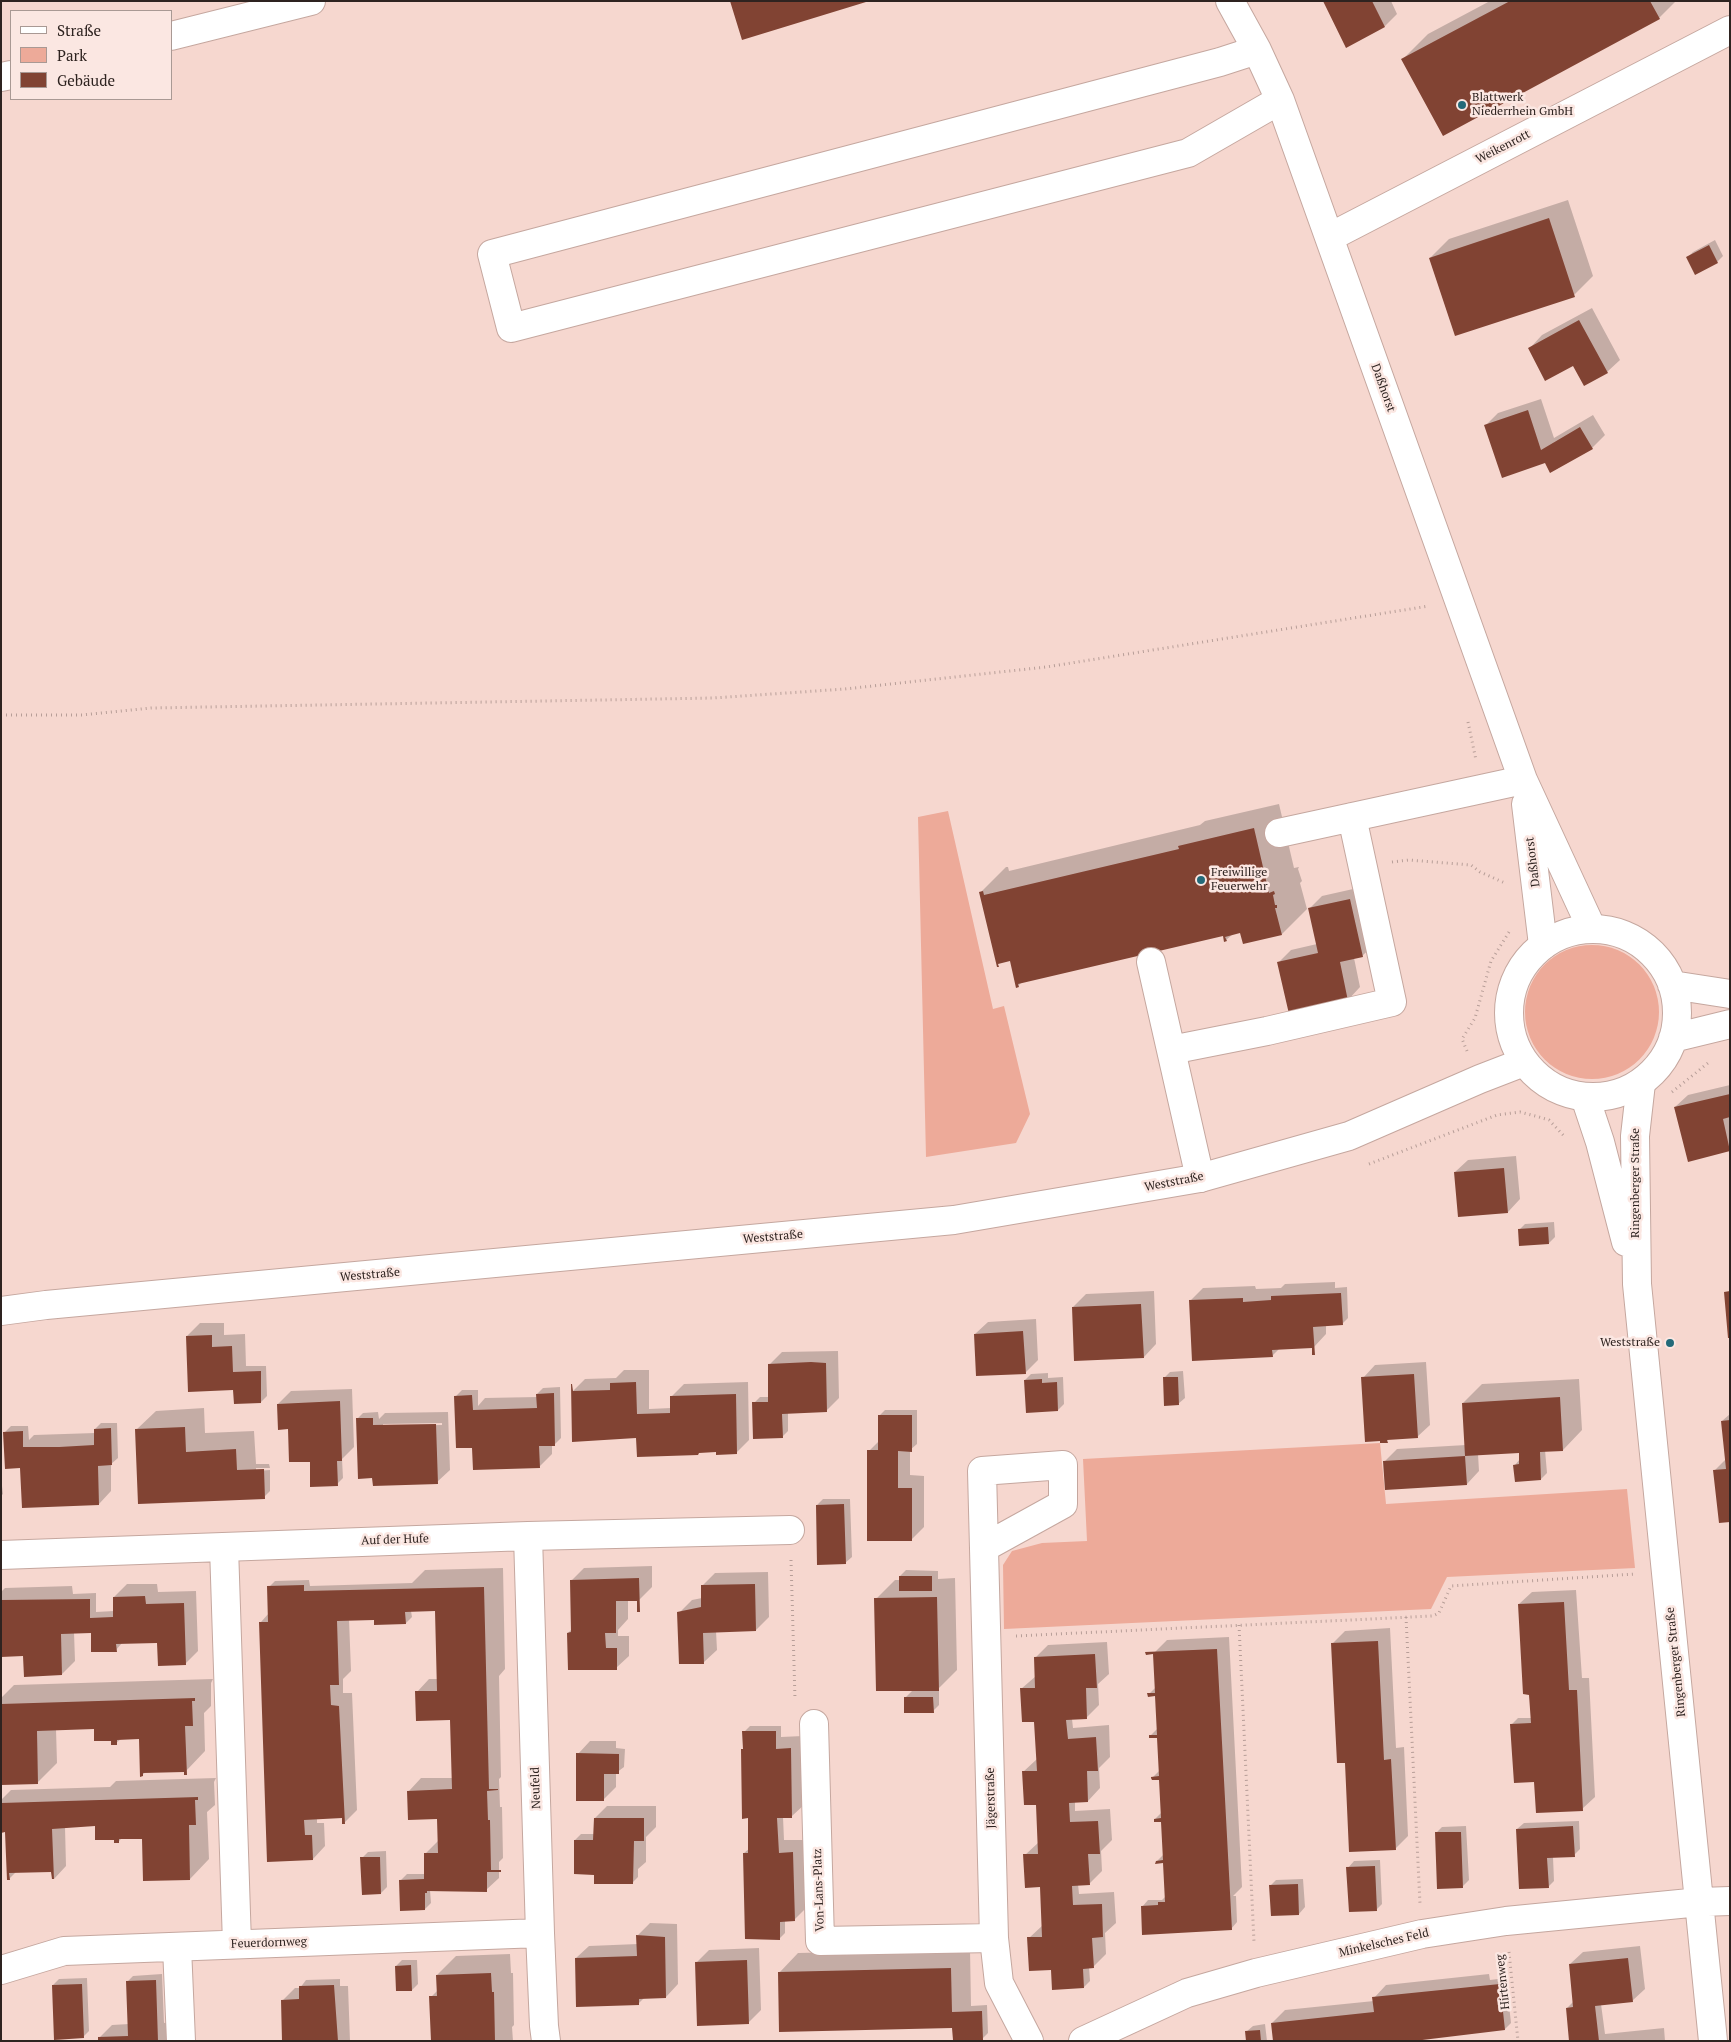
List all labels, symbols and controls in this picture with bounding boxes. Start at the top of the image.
legend [10,10,172,100]
text: Straße [57,20,101,40]
text: Park [57,45,87,65]
text: Gebäude [57,70,115,90]
place label: Blattwerk Niederrhein GmbH [1472,91,1573,119]
marker: Blattwerk Niederrhein GmbH [1456,99,1468,111]
street label: Weikenrott [1473,127,1533,167]
street label: Daßhorst [1368,362,1398,414]
street label: Daßhorst [1523,836,1543,888]
place label: Freiwillige Feuerwehr [1211,866,1268,894]
marker: Freiwillige Feuerwehr [1195,874,1207,886]
street label: Ringenberger Straße [1629,1128,1643,1238]
street label: Weststraße [1143,1169,1205,1195]
street label: Weststraße [742,1227,804,1247]
street label: Weststraße [339,1265,401,1285]
place label: Weststraße [1600,1336,1660,1350]
marker: Weststraße [1664,1337,1676,1349]
street label: Auf der Hufe [361,1532,429,1548]
street label: Ringenberger Straße [1663,1606,1689,1718]
street label: Neufeld [528,1767,544,1809]
street label: Jägerstraße [983,1767,999,1829]
street label: Von-Lans-Platz [810,1848,828,1932]
street label: Minkelsches Feld [1338,1926,1430,1960]
street label: Feuerdornweg [231,1934,307,1952]
street label: Hirtenweg [1493,1954,1513,2010]

